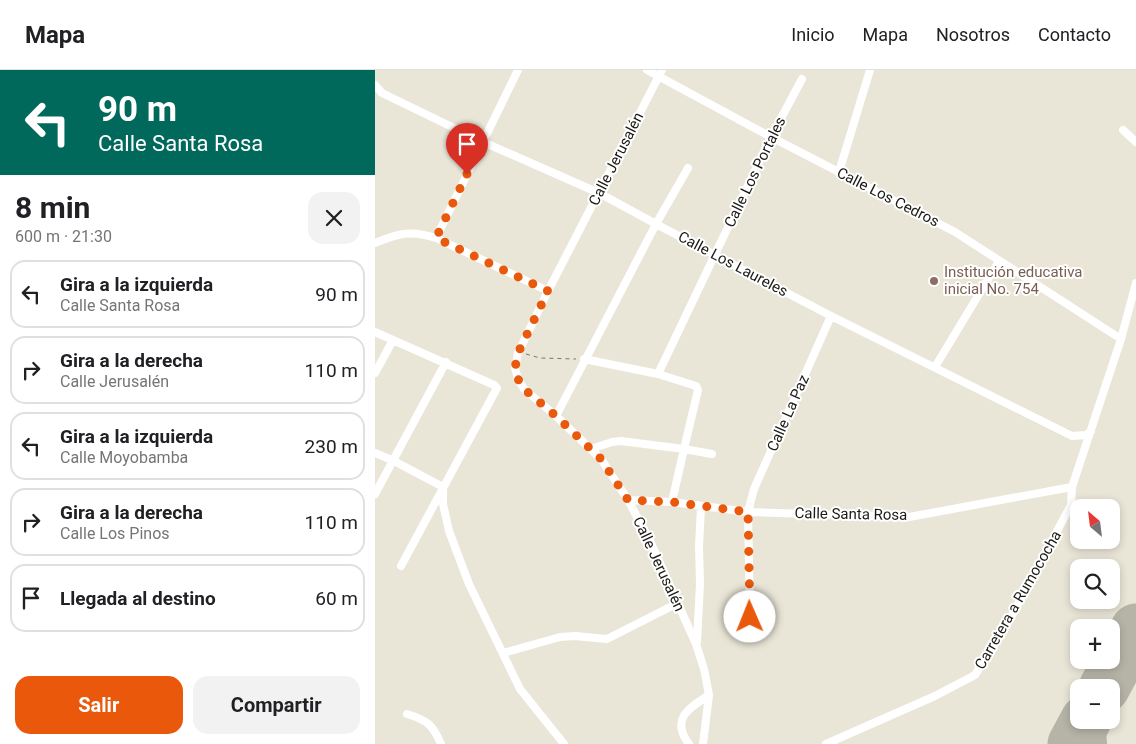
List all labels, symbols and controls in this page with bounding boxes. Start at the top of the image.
text: Mapa [25,21,85,49]
text: Inicio [791,24,835,45]
text: Mapa [863,24,908,45]
text: Nosotros [936,24,1010,45]
text: Contacto [1038,24,1111,45]
text: 90 m [98,89,177,130]
icon: left [15,90,80,155]
street label: Calle Jerusalén [585,109,647,209]
street label: Calle Los Portales [720,114,790,230]
pin [446,123,488,174]
icon: arrive [453,130,481,158]
text: Calle Santa Rosa [98,131,263,156]
street label: Calle Los Cedros [834,163,942,231]
text: 8 min [15,190,90,225]
button: close [308,192,360,244]
text: 600 m · 21:30 [15,227,112,246]
street label: Calle Los Laureles [675,227,791,301]
place label: Institución educativa inicial No. 754 [944,263,1082,298]
text: Gira a la izquierda [60,273,213,296]
marker: Institución educativa inicial No. 754 [928,275,940,287]
icon: left [17,280,45,308]
text: 90 m [315,283,358,306]
text: Calle Santa Rosa [60,296,180,315]
text: Gira a la derecha [60,349,203,372]
icon: right [17,356,45,384]
text: 110 m [305,359,358,382]
text: Calle Jerusalén [60,372,169,391]
street label: Calle La Paz [763,372,813,454]
text: Gira a la izquierda [60,425,213,448]
icon: left [17,432,45,460]
text: 230 m [305,435,358,458]
text: Calle Moyobamba [60,448,188,467]
north arrow [1070,499,1120,549]
map controls [1070,499,1120,729]
text: Gira a la derecha [60,501,203,524]
street label: Calle Santa Rosa [794,504,908,524]
icon: right [17,508,45,536]
text: 110 m [305,511,358,534]
street label: Calle Jerusalén [629,514,689,614]
text: Calle Los Pinos [60,524,170,543]
street label: Carretera a Rumococha [971,527,1065,673]
button: search [1070,559,1120,609]
icon: arrive [17,584,45,612]
text: Llegada al destino [60,587,216,610]
text: 60 m [315,587,358,610]
position arrow [723,590,775,642]
button: + [1070,619,1120,669]
button: Salir [15,676,183,734]
button: Compartir [193,676,360,734]
button: − [1070,679,1120,729]

